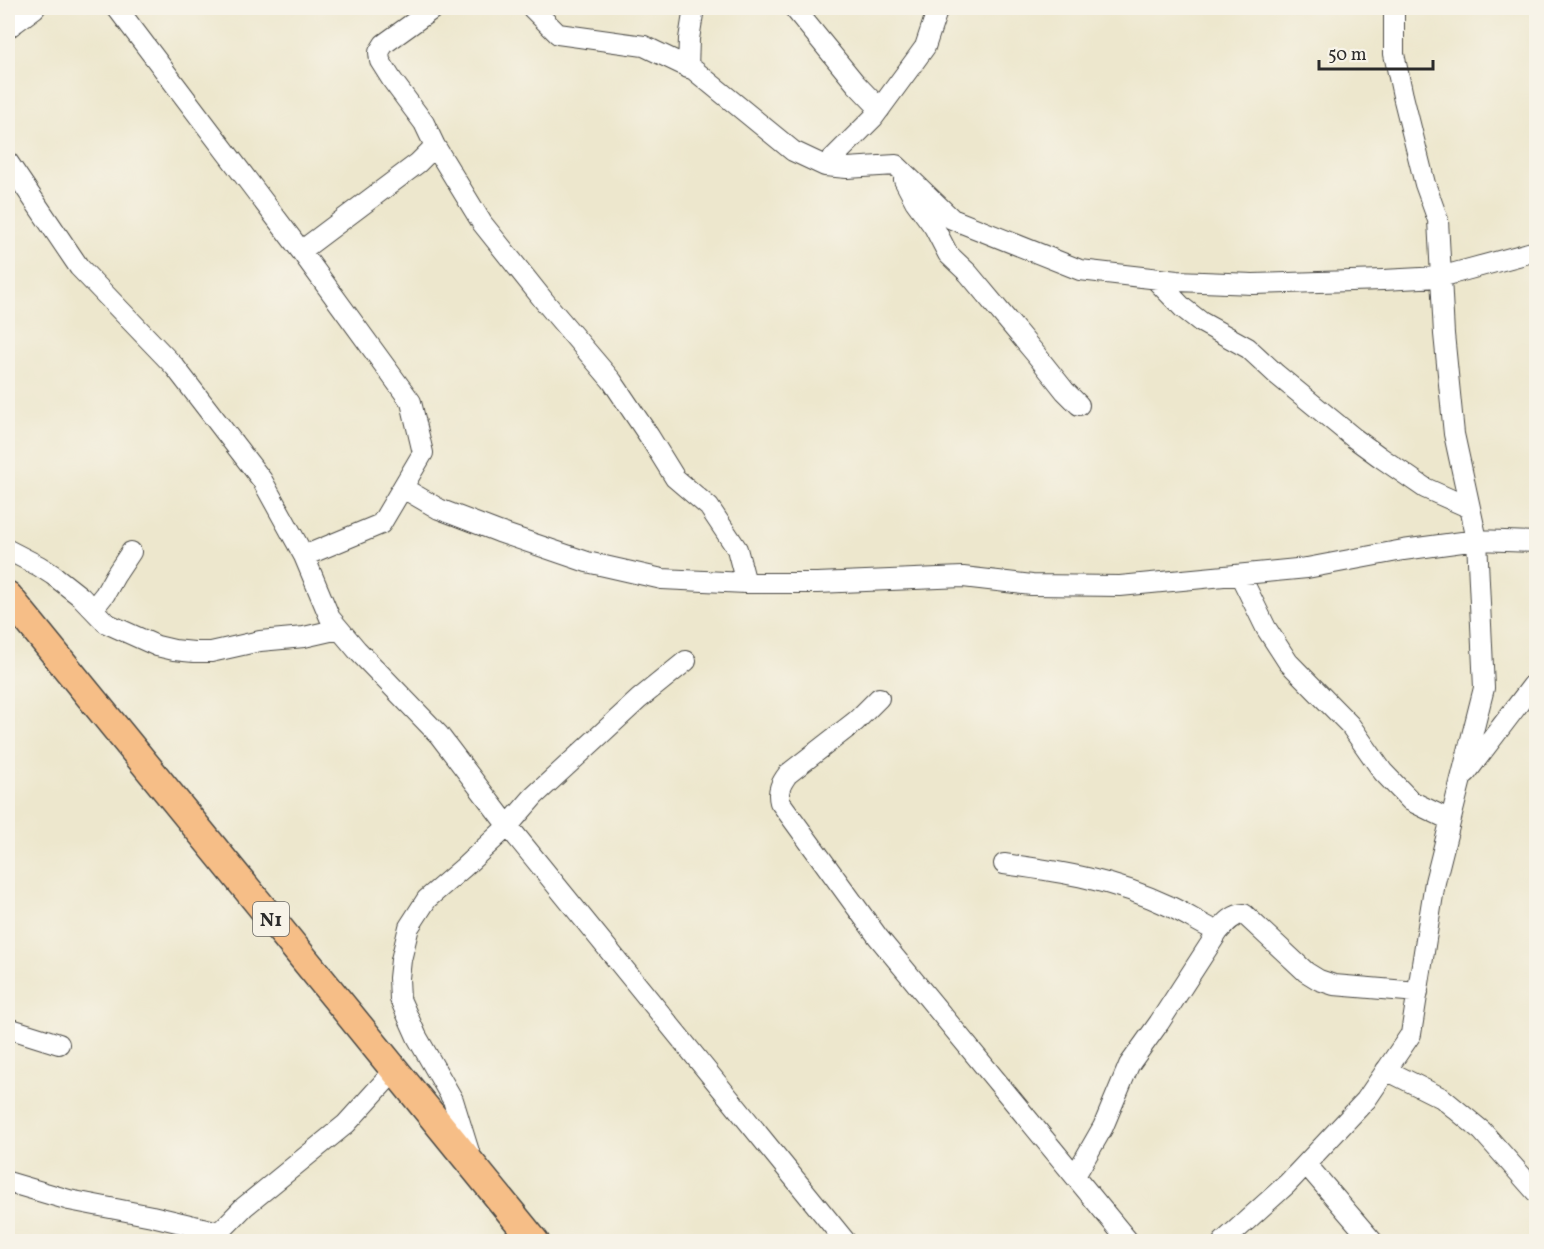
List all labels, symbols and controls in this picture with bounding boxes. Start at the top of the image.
scale bar [1319,33,1433,71]
text: 50 m [1328,43,1367,68]
road number: N1 [253,902,289,936]

